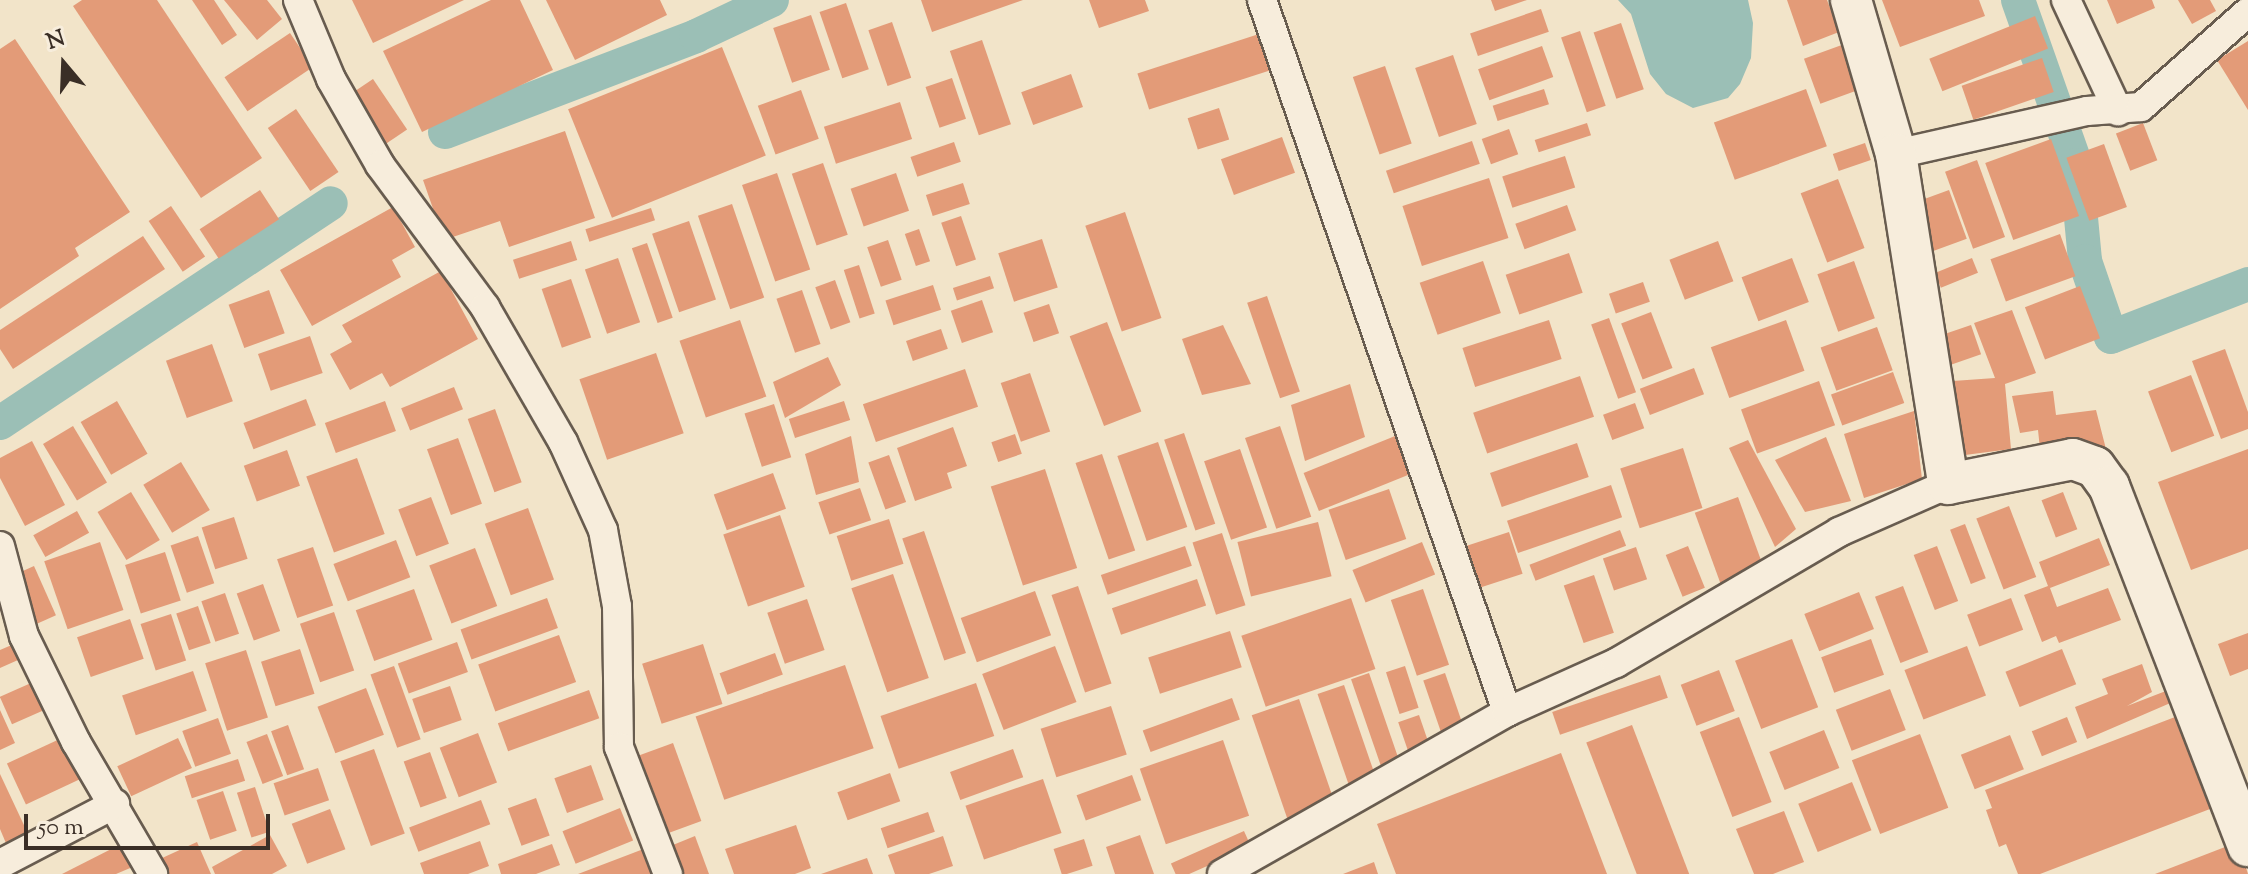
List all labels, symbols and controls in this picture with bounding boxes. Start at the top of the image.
text: N [43,23,70,59]
north arrow [24,24,104,104]
scale bar [28,798,274,848]
text: 50 m [38,811,84,845]

